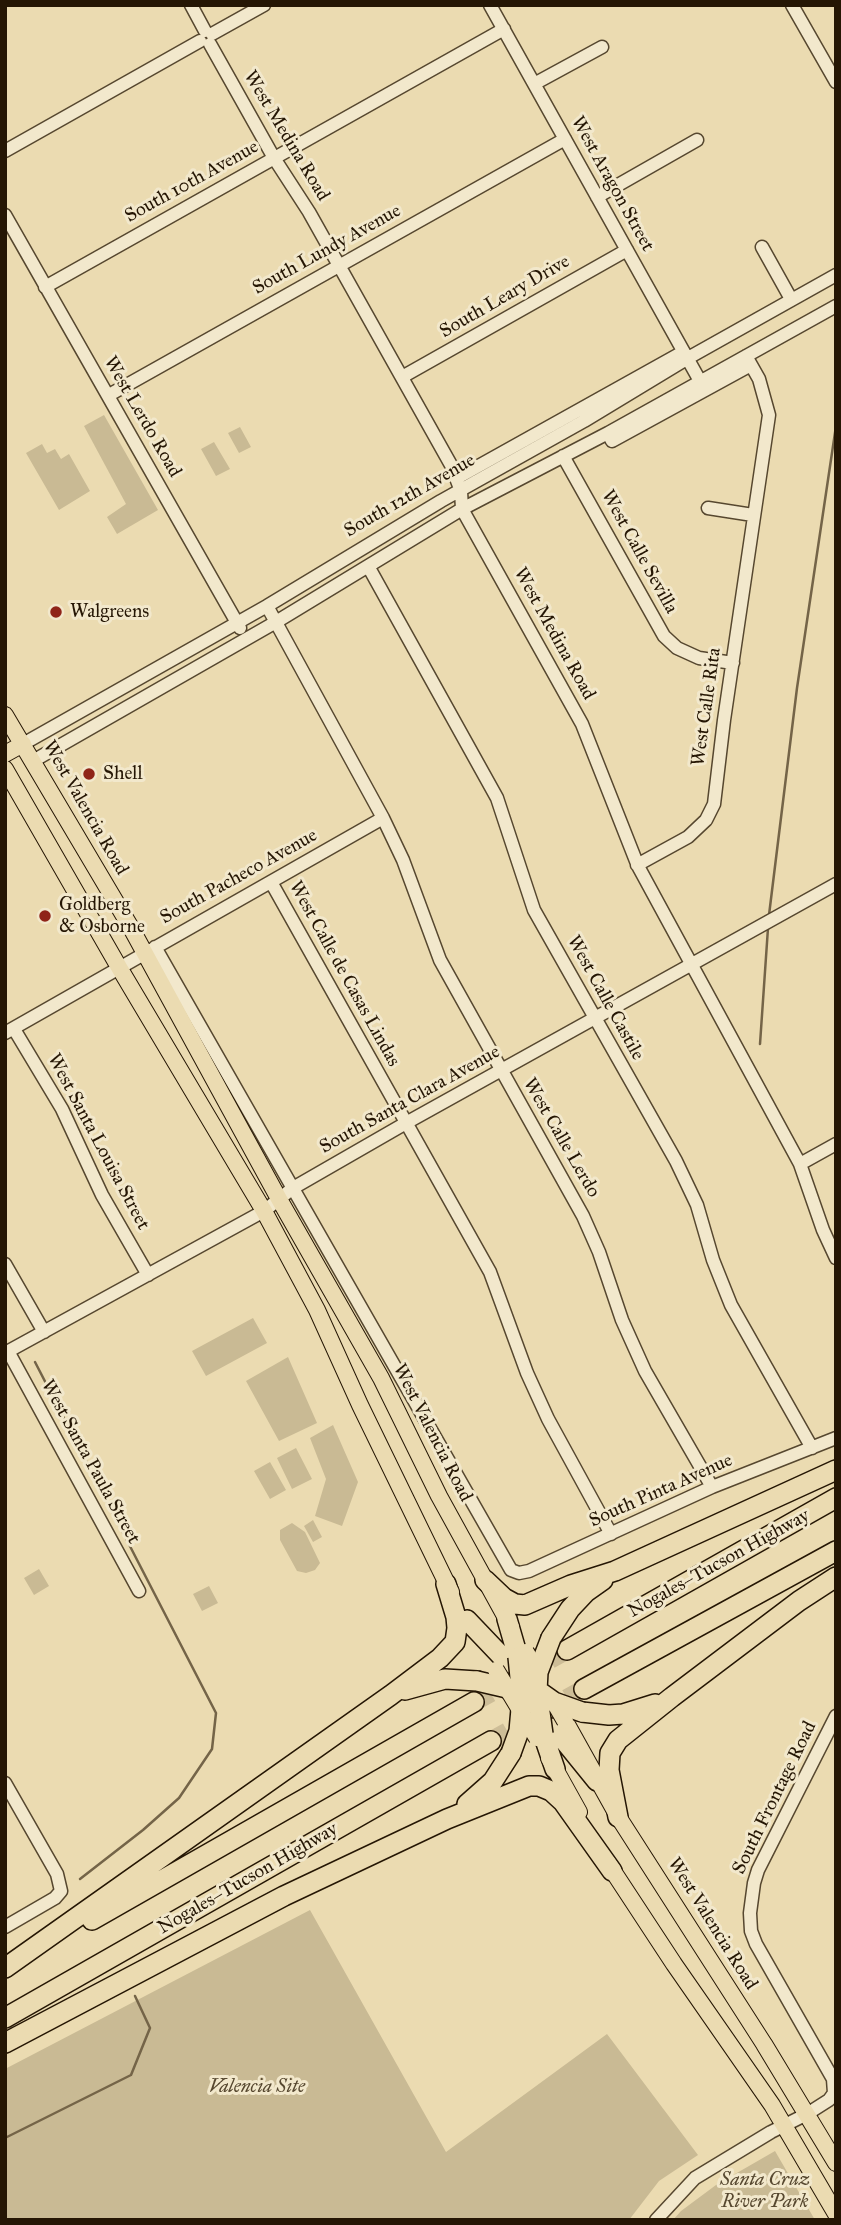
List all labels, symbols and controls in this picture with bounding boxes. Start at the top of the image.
street label: West Medina Road [238,67,334,205]
street label: West Aragon Street [565,112,659,256]
street label: South 10th Avenue [121,136,263,228]
street label: South Lundy Avenue [249,200,405,300]
street label: South Leary Drive [436,251,574,343]
street label: West Lerdo Road [98,353,186,481]
street label: South 12th Avenue [340,449,480,543]
street label: West Calle Sevilla [596,486,682,618]
street label: West Medina Road [508,564,600,704]
place label: Walgreens [70,601,149,623]
marker: Walgreens [48,604,64,620]
street label: West Calle Rita [687,646,727,768]
street label: West Valencia Road [37,737,133,879]
place label: Shell [103,763,143,785]
marker: Shell [81,766,97,782]
street label: South Pacheco Avenue [157,824,321,930]
street label: West Calle de Casas Lindas [283,877,405,1071]
place label: Goldberg & Osborne [59,894,145,938]
marker: Goldberg & Osborne [37,908,53,924]
street label: West Calle Castile [561,932,649,1064]
street label: South Santa Clara Avenue [316,1041,504,1159]
street label: West Santa Louisa Street [42,1050,154,1234]
street label: West Calle Lerdo [518,1074,604,1202]
street label: West Valencia Road [387,1360,477,1506]
street label: West Santa Paula Street [35,1376,145,1548]
street label: South Pinta Avenue [586,1449,736,1533]
street label: Nogales–Tucson Highway [624,1505,814,1623]
street label: South Frontage Road [728,1718,822,1878]
street label: Nogales–Tucson Highway [154,1818,342,1940]
street label: West Valencia Road [662,1854,762,1994]
park label: Valencia Site [209,2076,305,2098]
park label: Santa Cruz River Park [720,2169,810,2213]

